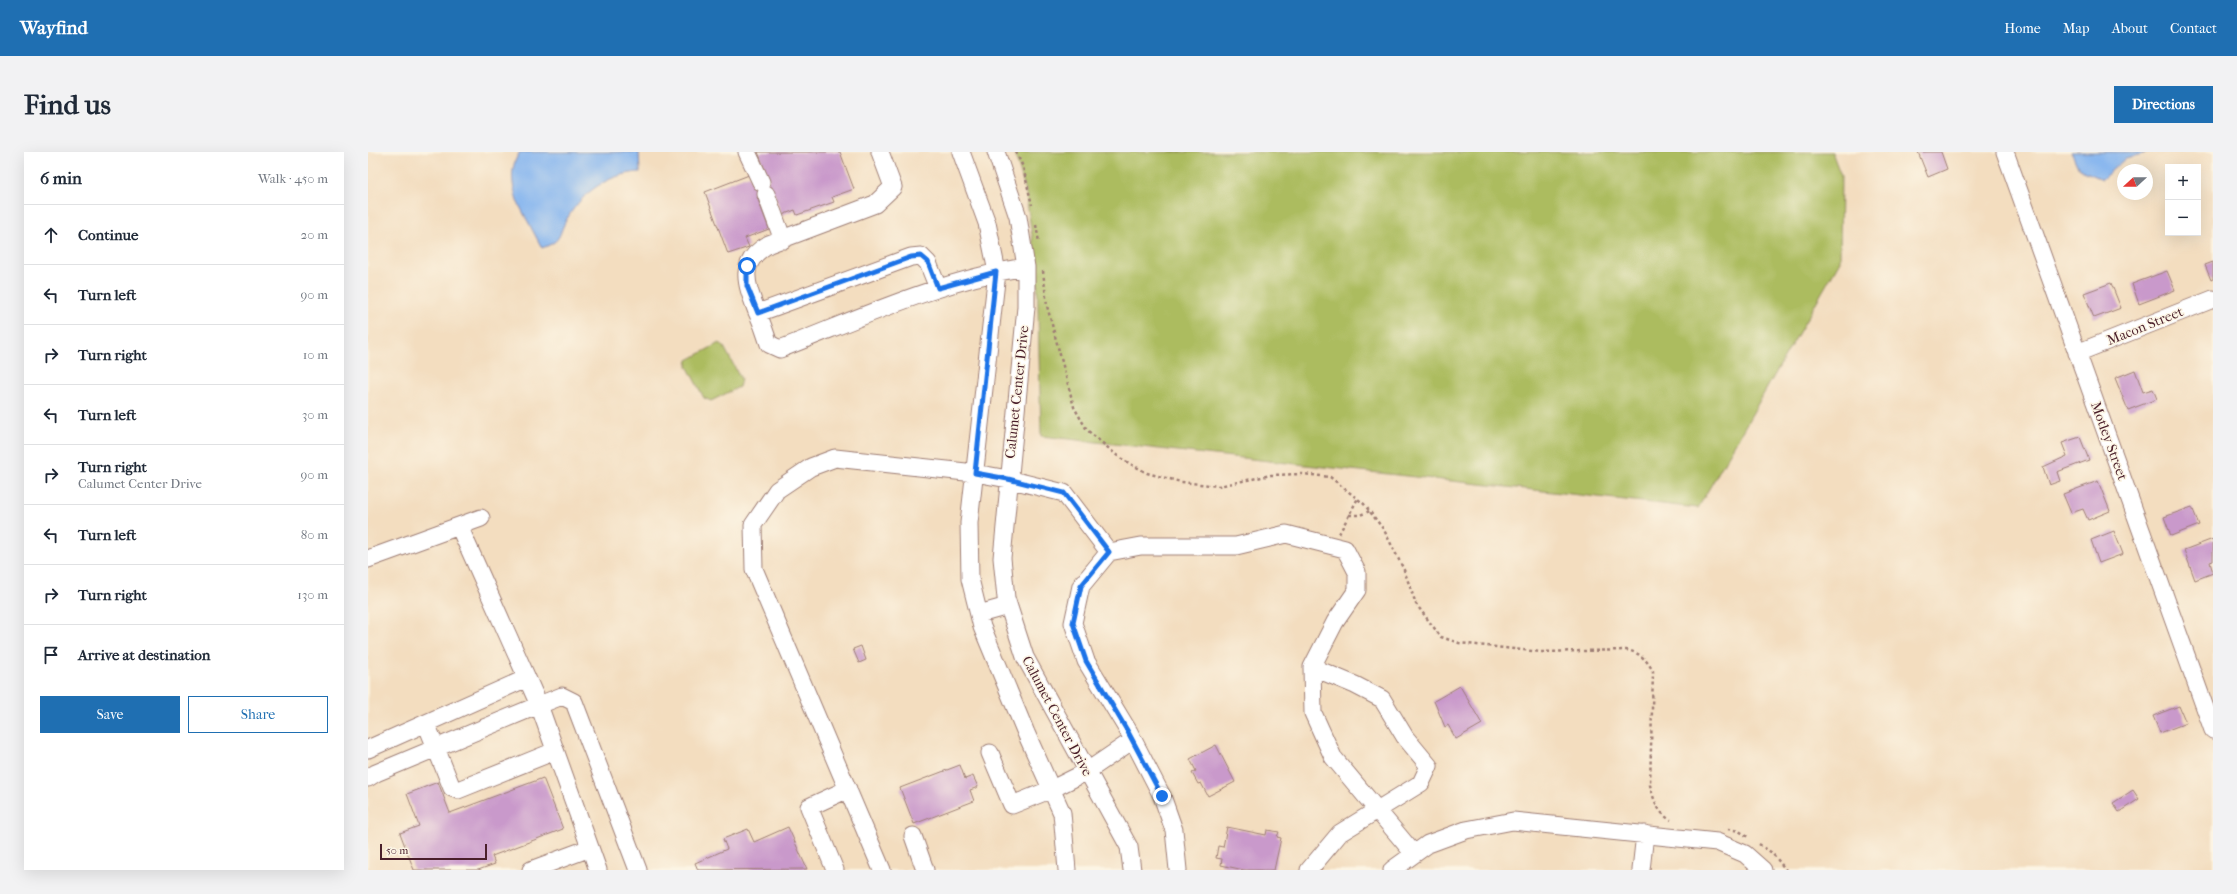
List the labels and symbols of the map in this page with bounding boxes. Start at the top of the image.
north arrow [2117,164,2153,200]
route start [738,257,756,275]
street label: Macon Street [2104,303,2186,349]
street label: Calumet Center Drive [1002,325,1032,459]
street label: Motley Street [2087,399,2131,483]
street label: Calumet Center Drive [1018,653,1096,779]
route end [1153,787,1171,805]
scale bar [380,842,487,861]

